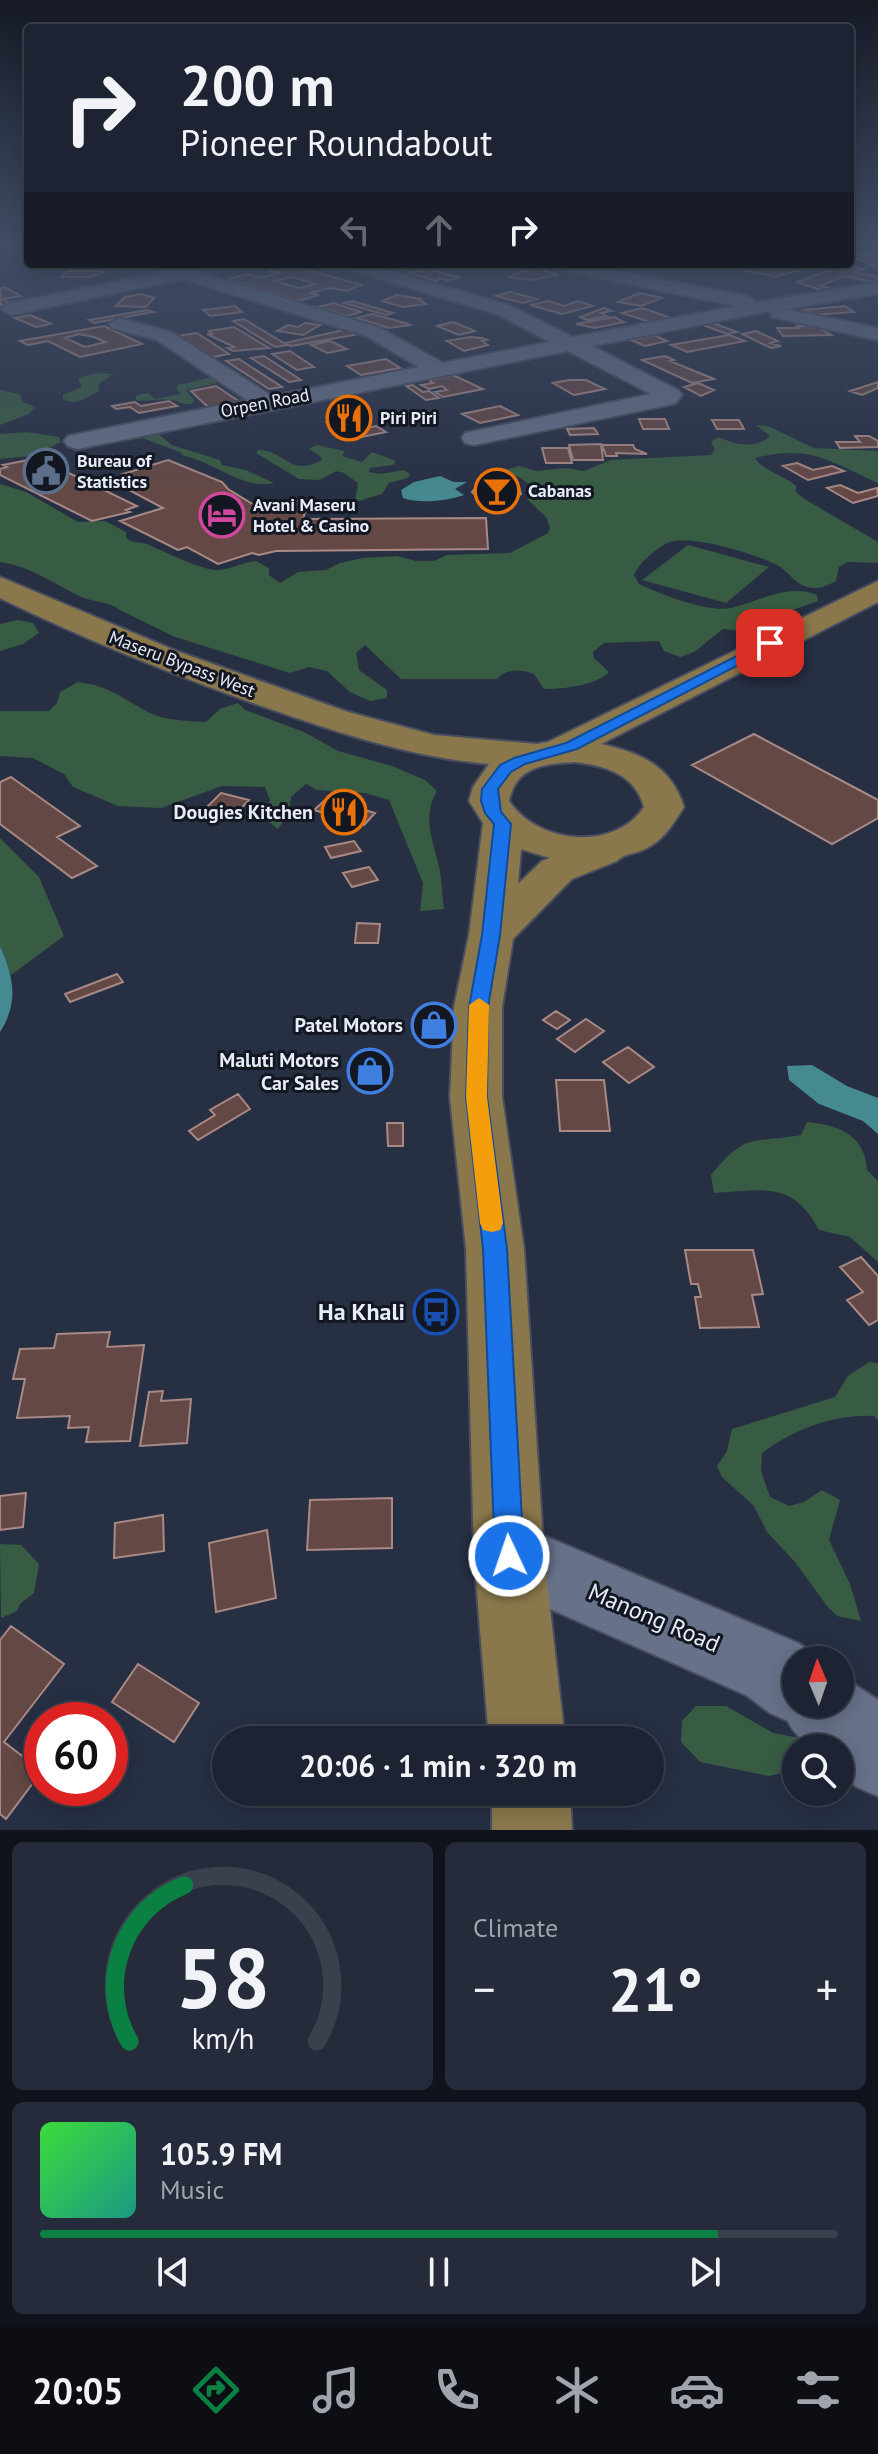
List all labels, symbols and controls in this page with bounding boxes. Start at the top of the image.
text: 200 m [180,49,335,121]
icon: right [48,56,152,160]
text: Pioneer Roundabout [180,119,492,166]
icon: left [333,208,377,252]
icon: ahead [417,208,461,252]
icon: right [501,208,545,252]
street label: Orpen Road [218,383,311,422]
restaurant icon: Piri Piri [325,394,373,442]
place label: Piri Piri [380,406,437,429]
public building icon: Bureau of Statistics [22,447,70,495]
place label: Bureau of Statistics [77,449,152,493]
bar icon: Cabanas [473,467,521,515]
place label: Cabanas [528,479,592,502]
hotel icon: Avani Maseru Hotel & Casino [198,491,246,539]
place label: Avani Maseru Hotel & Casino [253,493,370,537]
pin [736,609,804,677]
icon: arrive [748,621,792,665]
street label: Maseru Bypass West [106,625,259,702]
restaurant icon: Dougies Kitchen [320,788,368,836]
place label: Dougies Kitchen [174,799,313,825]
shop icon: Patel Motors [410,1001,458,1049]
place label: Patel Motors [294,1012,403,1038]
place label: Maluti Motors Car Sales [219,1047,339,1096]
shop icon: Maluti Motors Car Sales [346,1047,394,1095]
bus stop icon: Ha Khali [412,1288,460,1336]
place label: Ha Khali [318,1296,405,1327]
position arrow [467,1514,551,1598]
street label: Manong Road [584,1576,725,1659]
north arrow [782,1646,854,1718]
map controls [782,1646,854,1806]
speed limit sign: 60 [24,1702,128,1806]
button: search [782,1734,854,1806]
text: 20:06 · 1 min · 320 m [299,1746,577,1785]
text: Climate [473,1911,558,1944]
text: 58 [175,1923,270,2031]
text: 21° [608,1950,703,2028]
text: − [473,1960,495,2017]
text: + [816,1960,838,2017]
text: km/h [191,2020,254,2057]
text: 105.9 FM [160,2134,282,2173]
text: Music [160,2173,224,2206]
icon: previous [151,2250,195,2294]
icon: pause [417,2250,461,2294]
icon: next [683,2250,727,2294]
icon: directions [188,2362,244,2418]
icon: music [308,2362,364,2418]
icon: phone [429,2362,485,2418]
icon: climate [549,2362,605,2418]
icon: car [669,2362,725,2418]
icon: filters [790,2362,846,2418]
text: 20:05 [32,2367,124,2414]

